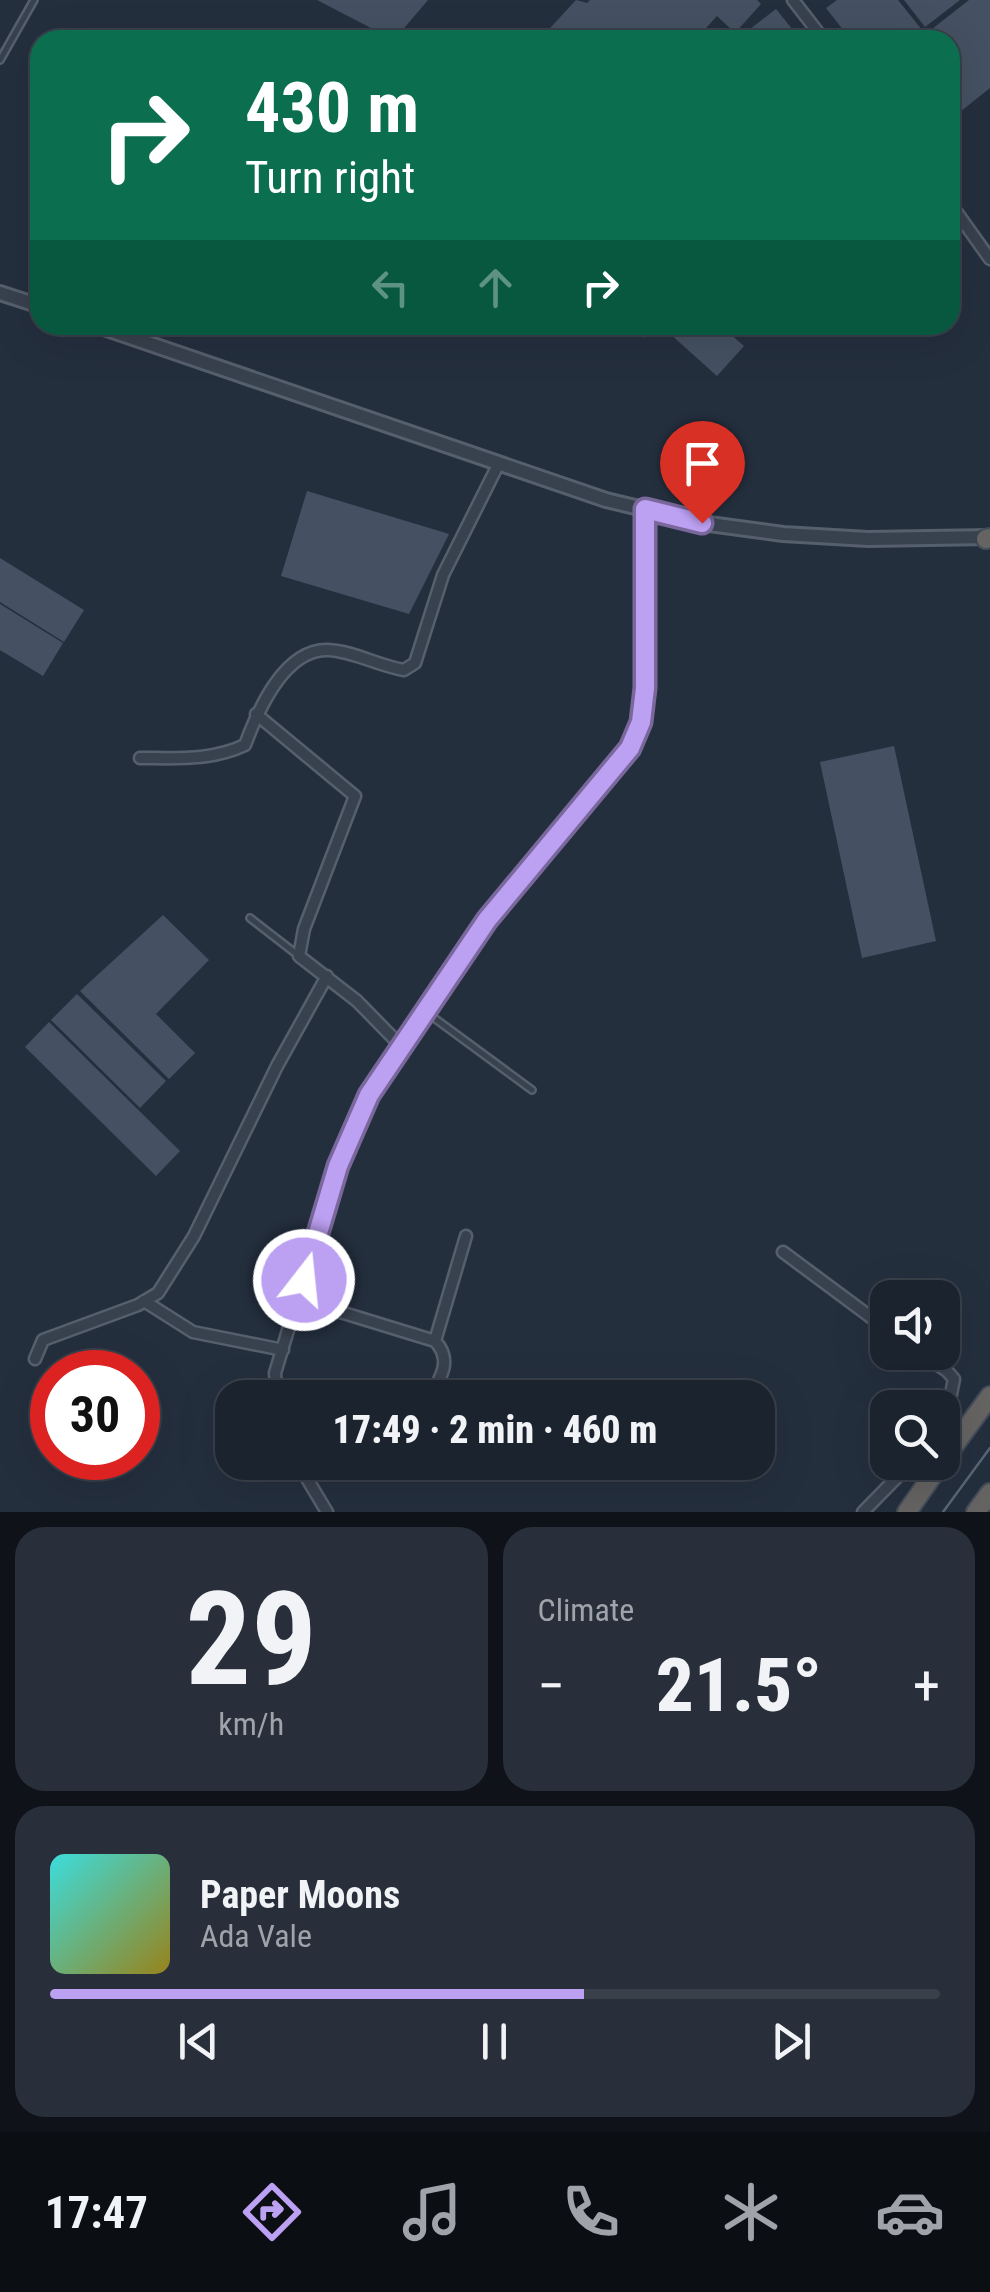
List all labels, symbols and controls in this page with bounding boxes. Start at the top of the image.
text: 430 m [245,67,419,149]
icon: right [80,70,210,200]
text: Turn right [245,151,415,204]
icon: left [363,260,418,315]
icon: ahead [468,260,523,315]
icon: right [573,260,628,315]
pin [660,421,745,524]
icon: arrive [675,436,730,491]
position arrow [252,1228,356,1332]
map controls [870,1280,960,1480]
button: sound [870,1280,960,1370]
speed limit sign: 30 [30,1350,160,1480]
button: search [870,1390,960,1480]
text: 17:49 · 2 min · 460 m [333,1408,657,1452]
text: 29 [186,1563,317,1716]
text: Climate [538,1591,634,1629]
text: 21.5° [656,1641,822,1729]
text: − [538,1654,565,1718]
text: + [913,1654,940,1718]
text: km/h [218,1705,284,1743]
text: Paper Moons [200,1873,400,1917]
text: Ada Vale [200,1917,312,1955]
icon: previous [171,2014,226,2069]
icon: pause [467,2014,522,2069]
icon: next [764,2014,819,2069]
icon: directions [237,2177,307,2247]
icon: music [397,2177,467,2247]
icon: phone [556,2177,626,2247]
icon: climate [716,2177,786,2247]
icon: car [875,2177,945,2247]
text: 17:47 [45,2186,148,2239]

